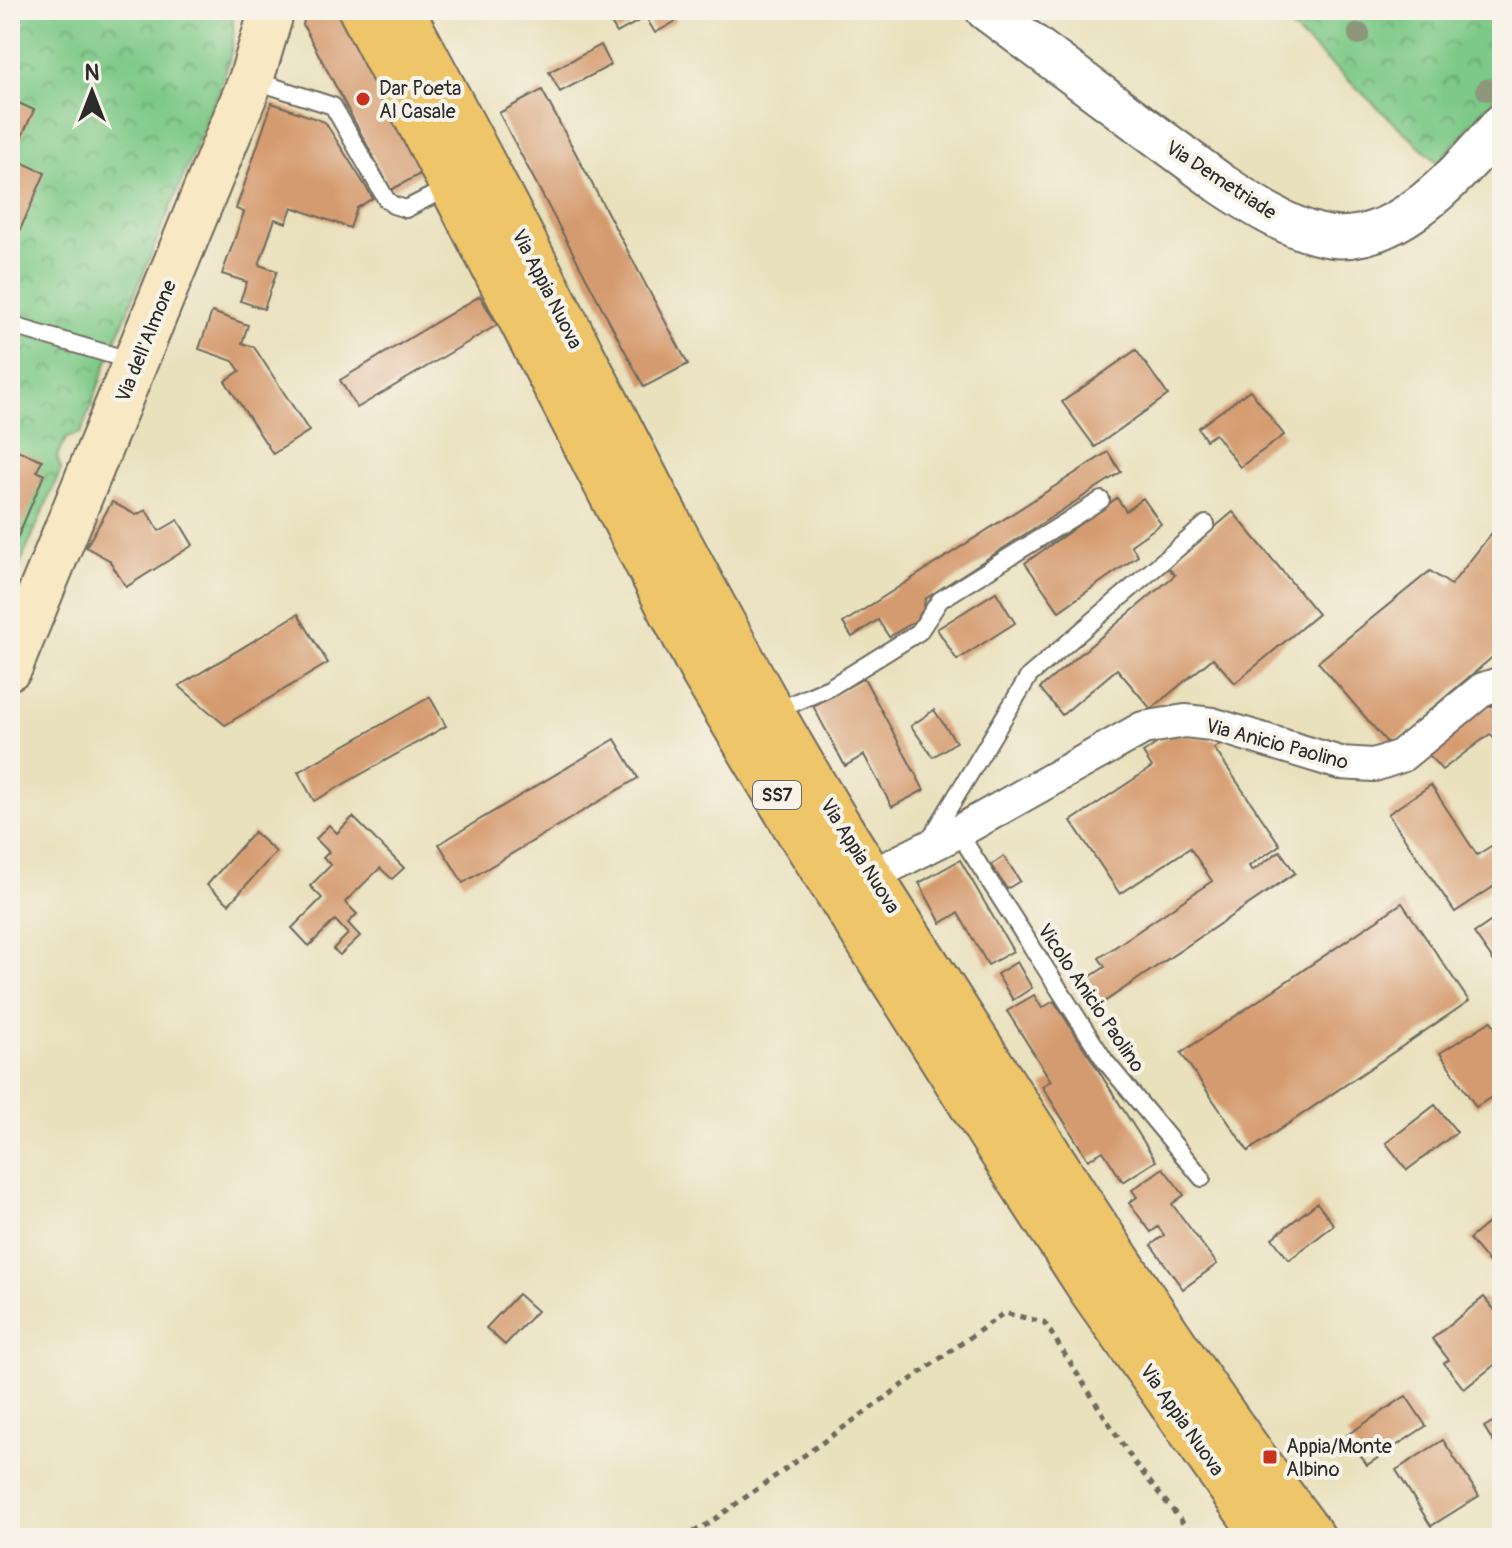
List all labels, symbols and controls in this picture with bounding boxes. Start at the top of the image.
north arrow [52,52,132,132]
text: N [85,59,100,87]
place label: Dar Poeta Al Casale [379,76,461,124]
marker: Dar Poeta Al Casale [354,90,372,108]
street label: Via Demetriade [1161,135,1281,225]
street label: Via Appia Nuova [506,225,588,353]
street label: Via dell'Almone [110,276,182,406]
street label: Via Anicio Paolino [1203,713,1351,775]
road number: SS7 [753,781,801,809]
street label: Via Appia Nuova [815,794,905,918]
street label: Vicolo Anicio Paolino [1032,919,1150,1077]
street label: Via Appia Nuova [1134,1359,1230,1481]
place label: Appia/Monte Albino [1286,1434,1392,1482]
marker: Appia/Monte Albino [1261,1448,1279,1466]

